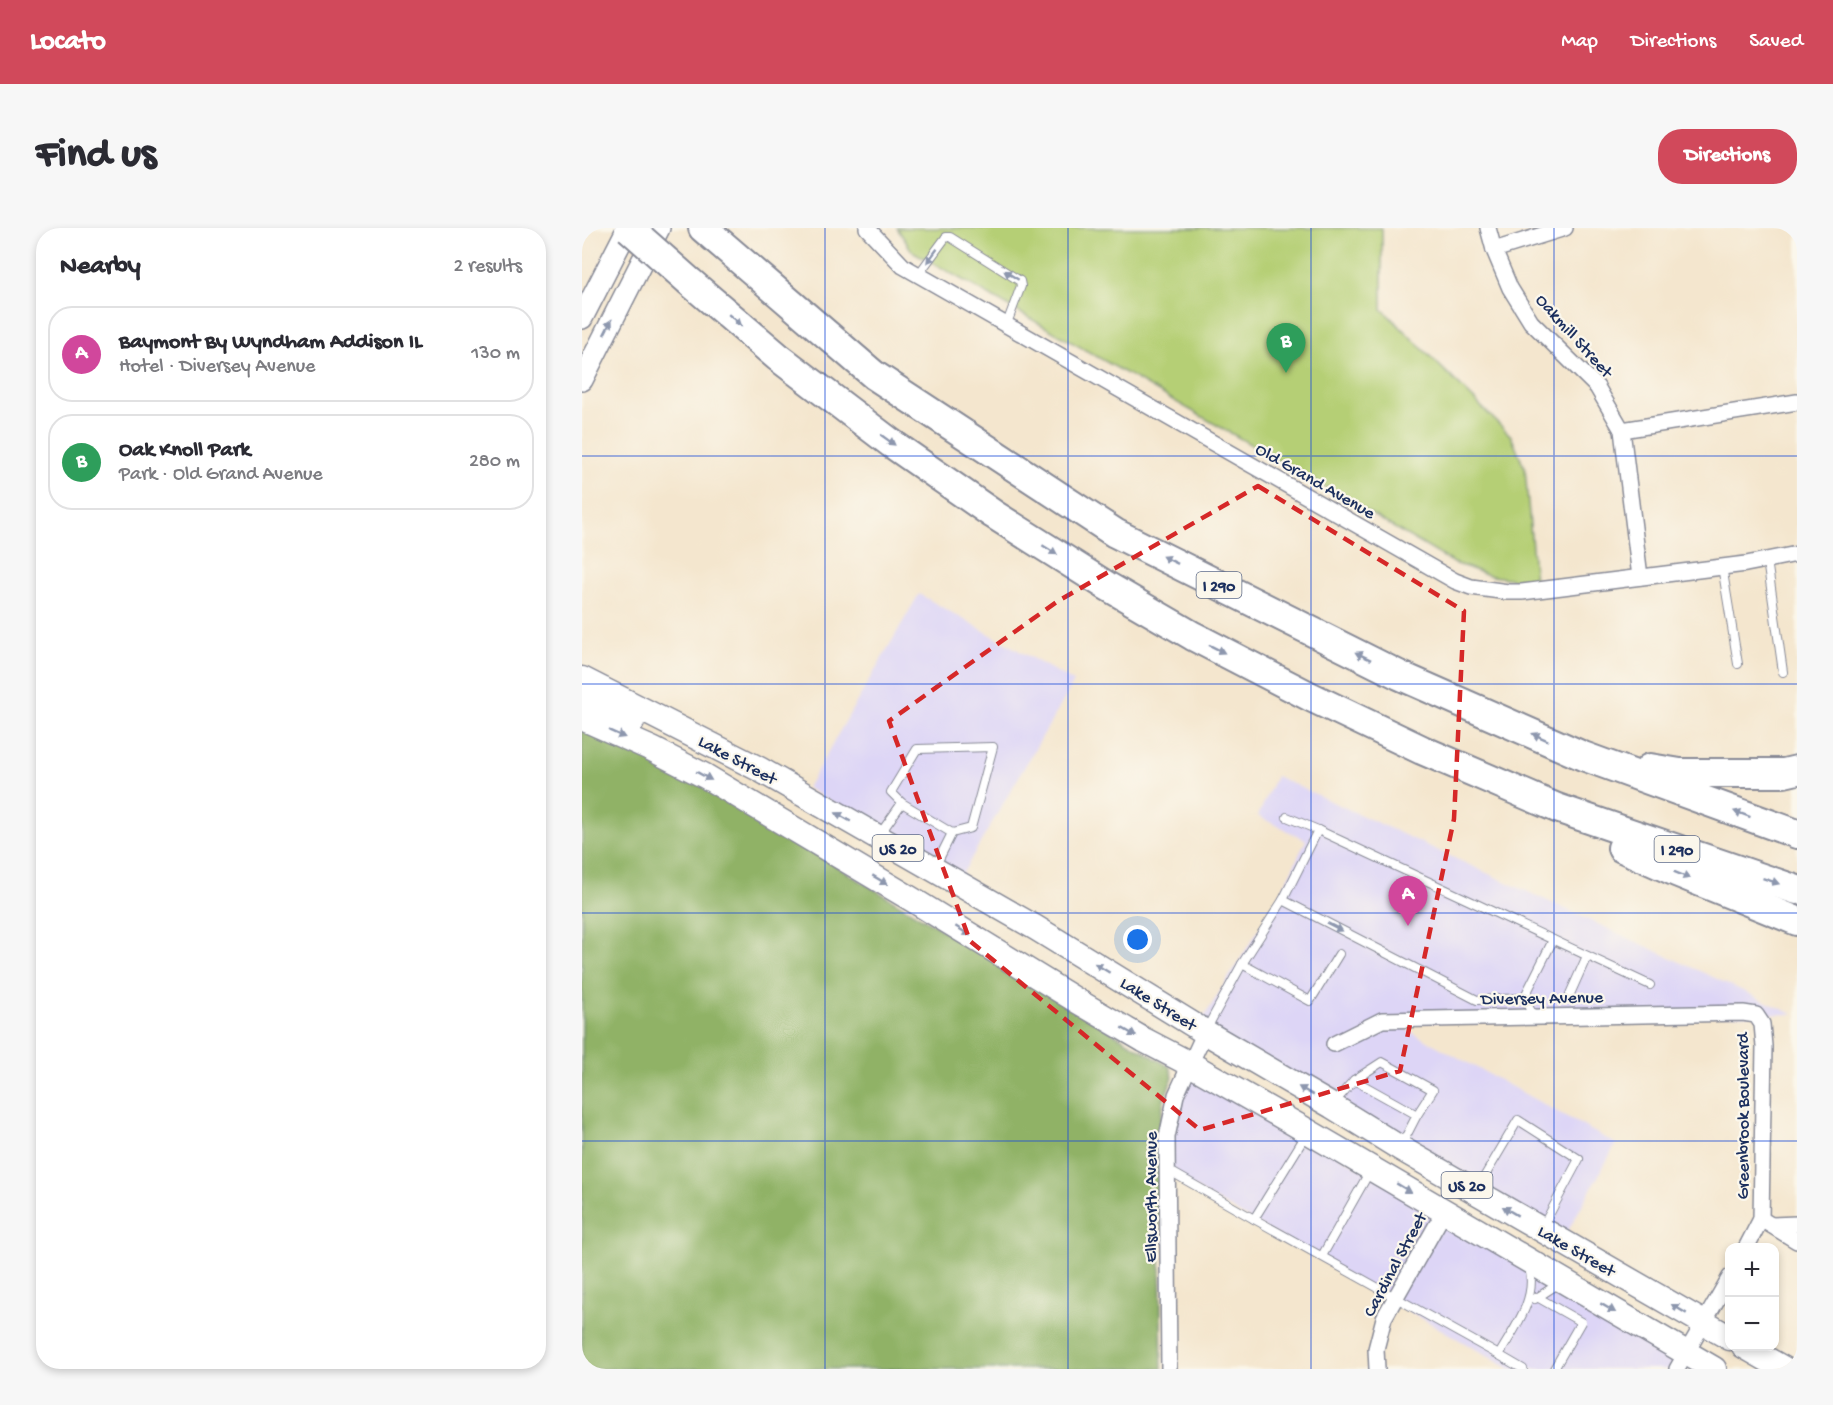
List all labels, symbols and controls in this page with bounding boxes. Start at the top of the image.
text: Locato [30,26,106,59]
text: Map [1561,30,1598,55]
text: Directions [1631,30,1716,55]
text: Saved [1749,30,1803,55]
button: Directions [1658,129,1797,184]
text: Find us [36,132,156,181]
one-way arrow [926,248,938,264]
text: Nearby [60,252,141,283]
text: 2 results [453,256,522,279]
one-way arrow [1003,270,1020,281]
street label: Oakmill Street [1530,290,1617,384]
one-way arrow [727,314,743,327]
one-way arrow [603,318,613,335]
pin: B [1266,324,1306,373]
text: Baymont By Wyndham Addison IL [119,330,422,356]
text: A [76,343,87,366]
text: 130 m [471,343,520,366]
text: Hotel · Diversey Avenue [119,356,315,379]
one-way arrow [881,434,896,446]
text: Oak Knoll Park [119,438,250,464]
street label: Old Grand Avenue [1251,439,1379,525]
text: B [76,451,87,474]
text: 280 m [469,451,520,474]
text: Park · Old Grand Avenue [119,464,323,487]
one-way arrow [1042,544,1058,555]
one-way arrow [1161,555,1178,565]
road number: I 290 [1196,572,1242,598]
one-way arrow [1209,644,1226,654]
one-way arrow [1354,652,1371,661]
one-way arrow [608,729,626,739]
street label: Lake Street [694,732,781,791]
one-way arrow [1531,732,1549,742]
one-way arrow [695,771,712,781]
one-way arrow [1733,809,1751,819]
one-way arrow [834,812,851,822]
road number: US 20 [872,835,924,861]
road number: I 290 [1654,836,1700,862]
one-way arrow [1674,870,1692,880]
one-way arrow [872,875,888,886]
pin: A [1388,876,1428,926]
one-way arrow [1762,877,1780,887]
one-way arrow [1326,921,1344,931]
your location [1123,925,1152,954]
one-way arrow [955,926,971,937]
one-way arrow [1094,963,1110,974]
street label: Lake Street [1116,973,1201,1038]
street label: Diversey Avenue [1480,988,1604,1011]
one-way arrow [1121,1026,1137,1037]
street label: Greenbrook Boulevard [1734,1031,1755,1199]
one-way arrow [1298,1085,1314,1096]
street label: Ellsworth Avenue [1142,1131,1163,1262]
road number: US 20 [1442,1172,1492,1198]
one-way arrow [1396,1182,1412,1193]
one-way arrow [1502,1205,1518,1216]
street label: Cardinal Street [1360,1208,1433,1321]
street label: Lake Street [1533,1222,1620,1284]
map controls [1725,1243,1779,1351]
button: + [1725,1243,1779,1297]
button: − [1725,1297,1779,1351]
one-way arrow [1600,1303,1617,1313]
one-way arrow [1670,1304,1687,1314]

